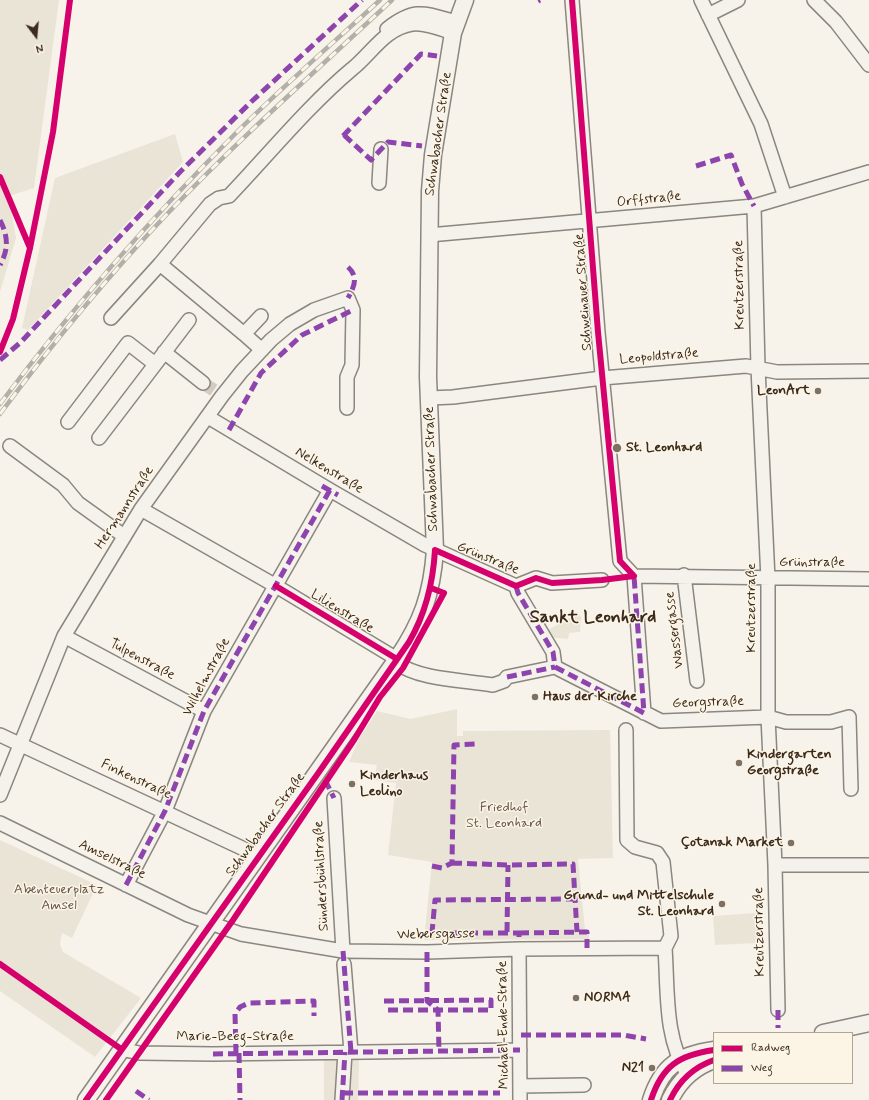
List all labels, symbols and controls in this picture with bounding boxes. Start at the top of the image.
north arrow [16,16,56,56]
text: N [34,40,45,55]
street label: Schwabacher Straße [422,71,456,197]
street label: Orffstraße [616,188,682,212]
street label: Schweinauer Straße [572,233,596,351]
street label: Kreutzerstraße [731,240,749,330]
street label: Leopoldstraße [619,345,699,369]
place label: LeonArt [757,383,810,399]
marker: LeonArt [813,386,823,396]
street label: Schwabacher Straße [421,406,443,532]
place label: St. Leonhard [626,440,702,456]
marker: St. Leonhard [611,442,623,454]
street label: Nelkenstraße [292,444,366,498]
street label: Hermannstraße [92,463,158,553]
street label: Grünstraße [454,539,522,579]
street label: Grünstraße [779,555,845,571]
street label: Kreutzerstraße [744,563,760,653]
street label: Lilienstraße [307,586,377,638]
street label: Wassergasse [662,591,688,669]
district label: Sankt Leonhard [530,607,656,629]
street label: Wilhelmstraße [179,635,235,719]
street label: Tulpenstraße [106,636,178,684]
place label: Haus der Kirche [543,689,637,705]
marker: Haus der Kirche [530,692,540,702]
street label: Georgstraße [672,693,744,713]
place label: Kindergarten Georgstraße [747,747,832,780]
street label: Finkenstraße [98,756,174,804]
marker: Kindergarten Georgstraße [734,758,744,768]
place label: Kinderhaus Leolino [360,768,428,800]
street label: Schwabacher Straße [222,769,310,881]
marker: Kinderhaus Leolino [347,779,357,789]
park label: Friedhof St. Leonhard [466,800,542,832]
street label: Sündersbühlstraße [311,820,333,932]
place label: Çotanak Market [681,835,783,851]
street label: Amselstraße [76,836,148,884]
marker: Çotanak Market [786,838,796,848]
park label: Abenteuerplatz Amsel [14,882,104,914]
street label: Kreutzerstraße [751,887,769,977]
place label: Grund- und Mittelschule St. Leonhard [563,888,714,920]
marker: Grund- und Mittelschule St. Leonhard [717,899,727,909]
street label: Webersgasse [397,926,475,944]
street label: Michael-Ende-Straße [494,961,514,1089]
place label: NORMA [584,990,631,1006]
marker: NORMA [571,993,581,1003]
street label: Marie-Beeg-Straße [176,1029,294,1045]
legend [713,1032,853,1084]
text: Radweg [751,1040,790,1056]
place label: N21 [622,1060,644,1076]
text: Weg [751,1060,773,1076]
marker: N21 [647,1063,657,1073]

